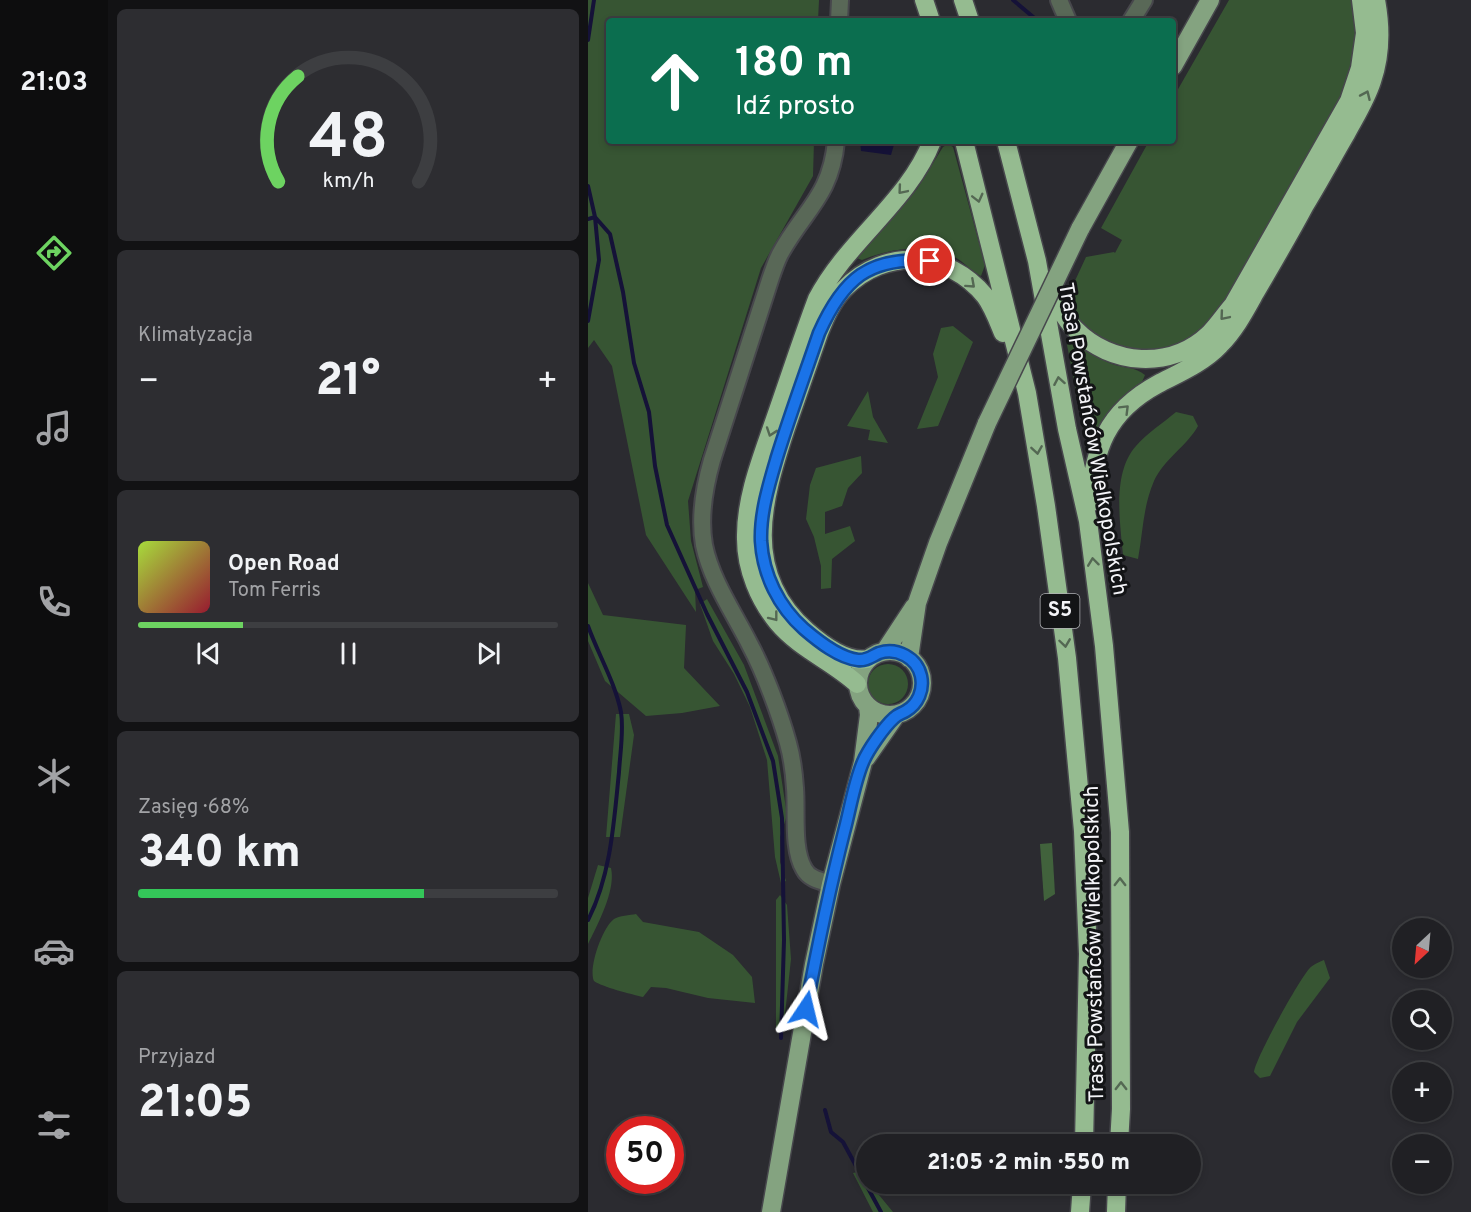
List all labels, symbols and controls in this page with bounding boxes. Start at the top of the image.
text: 180 m [735,38,852,91]
icon: ahead [636,42,714,120]
text: 21:03 [20,66,88,100]
text: Idź prosto [735,90,855,124]
one-way arrow [1359,90,1371,101]
text: 48 [308,101,388,180]
text: km/h [322,168,374,195]
one-way arrow [898,183,909,194]
one-way arrow [971,193,984,203]
icon: directions [33,232,75,274]
pin [904,235,955,286]
icon: arrive [913,244,946,277]
one-way arrow [965,277,975,288]
street label: Trasa Powstańców Wielkopolskich [1051,281,1133,597]
one-way arrow [1220,309,1231,320]
text: Klimatyzacja [138,323,253,349]
text: 21° [316,354,380,411]
text: − [138,362,159,404]
text: + [537,362,558,404]
one-way arrow [1053,377,1066,387]
one-way arrow [1118,405,1129,416]
icon: music [33,407,75,449]
one-way arrow [765,426,778,437]
one-way arrow [1030,446,1042,455]
text: Open Road [228,551,340,578]
one-way arrow [1087,558,1100,567]
text: Tom Ferris [228,578,321,604]
icon: phone [33,581,75,623]
road number: S5 [1040,594,1080,628]
one-way arrow [767,611,778,622]
icon: previous [192,637,225,670]
icon: pause [332,637,365,670]
icon: next [472,637,505,670]
one-way arrow [1058,639,1070,648]
icon: climate [33,755,75,797]
street label: Trasa Powstańców Wielkopolskich [1079,785,1111,1103]
text: Zasięg · 68% [138,795,249,821]
text: 340 km [138,826,301,883]
one-way arrow [1114,877,1126,886]
north arrow [1392,918,1452,978]
map controls [1392,918,1452,1194]
icon: car [33,930,75,972]
position arrow [774,977,838,1041]
button: search [1392,990,1452,1050]
text: Przyjazd [138,1045,215,1071]
button: + [1392,1062,1452,1122]
text: 21:05 [138,1076,252,1133]
one-way arrow [1115,1082,1127,1091]
icon: filters [33,1104,75,1146]
speed limit sign: 50 [606,1116,684,1194]
button: − [1392,1134,1452,1194]
text: 21:05 · 2 min · 550 m [927,1150,1130,1177]

